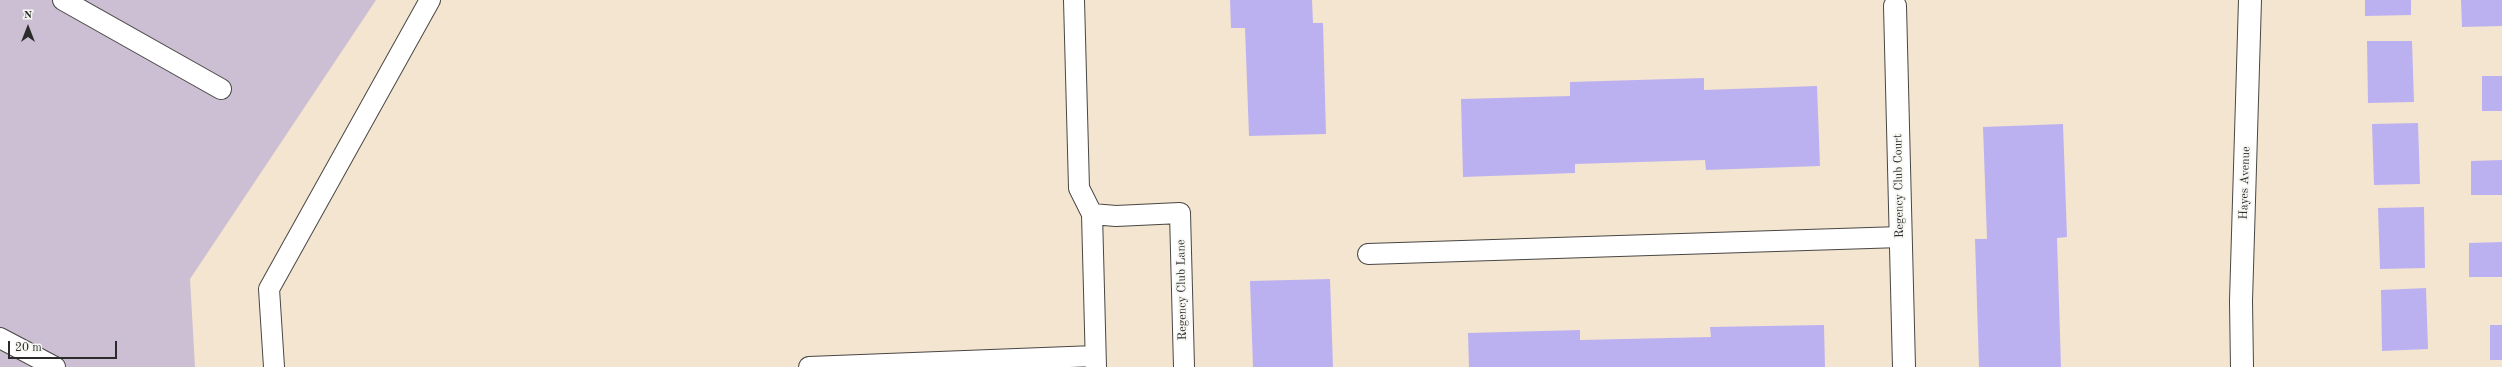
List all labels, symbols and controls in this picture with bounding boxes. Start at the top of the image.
north arrow [8,8,48,48]
text: N [24,10,32,21]
street label: Regency Club Court [1891,134,1907,238]
street label: Hayes Avenue [2237,146,2253,220]
street label: Regency Club Lane [1174,240,1190,340]
scale bar [10,333,119,359]
text: 20 m [15,342,42,354]

